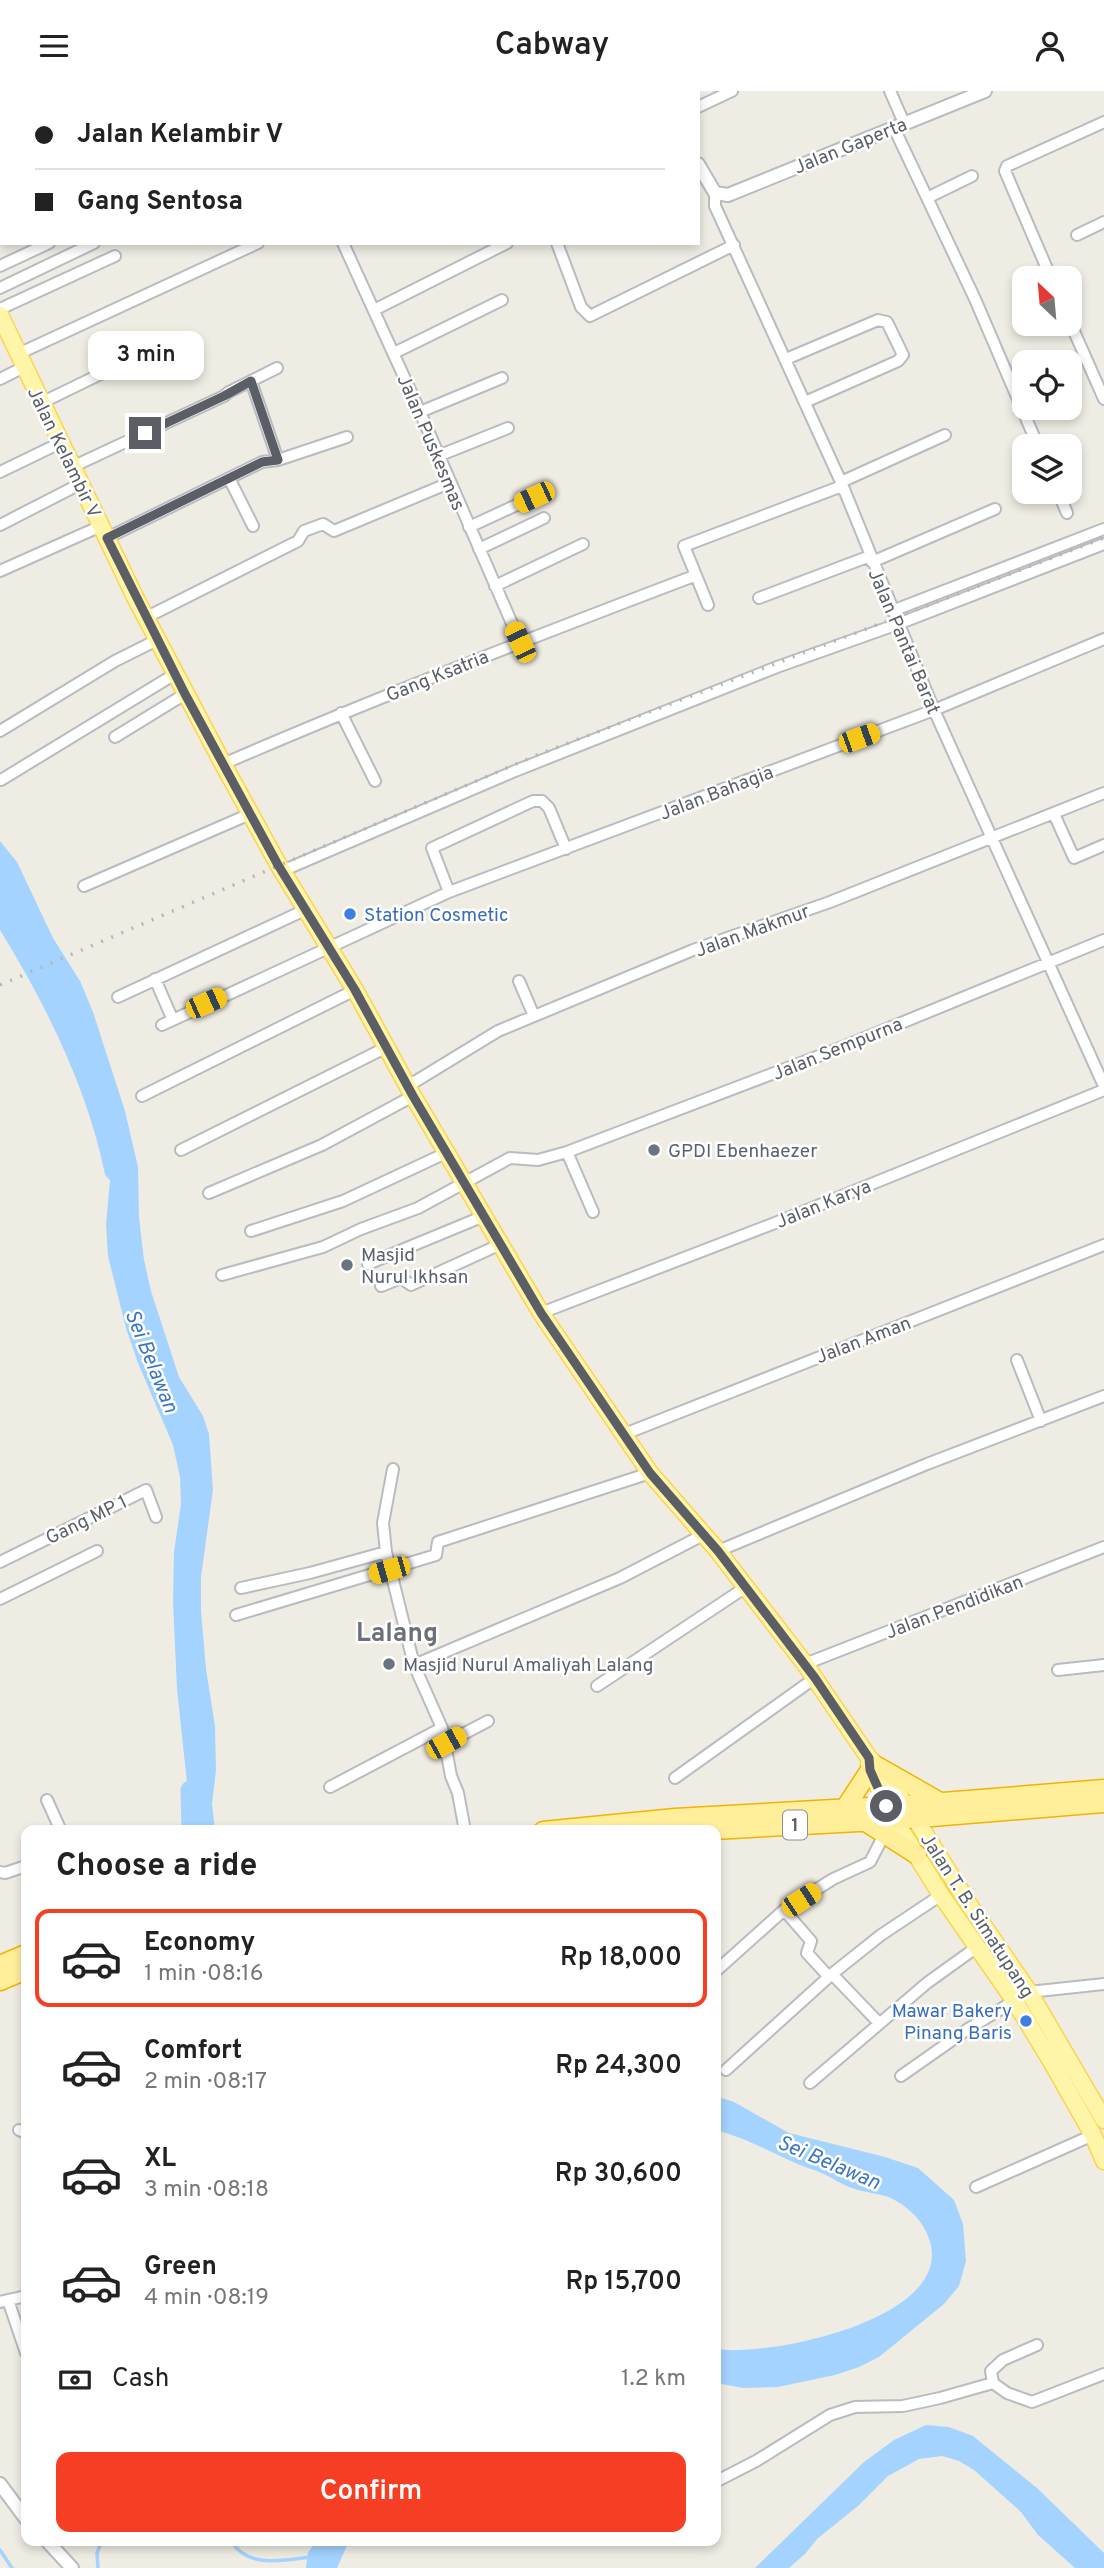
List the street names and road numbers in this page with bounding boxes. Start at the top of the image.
street label: Jalan Gaperta [791,113,911,180]
street label: Jalan Puskesmas [391,371,470,514]
street label: Jalan Kelambir V [21,383,105,523]
street label: Jalan Pantai Barat [862,565,945,718]
street label: Gang Ksatria [383,645,493,708]
street label: Jalan Bahagia [656,761,777,827]
street label: Jalan Makmur [692,900,814,964]
street label: Jalan Sempurna [769,1013,906,1087]
street label: Jalan Karya [773,1175,875,1235]
street label: Jalan Aman [813,1312,915,1370]
street label: Gang MP 1 [42,1491,132,1551]
street label: Jalan Pendidikan [882,1571,1027,1645]
road number: 1 [783,1811,807,1840]
street label: Jalan T. B. Simatupang [914,1829,1039,2003]

